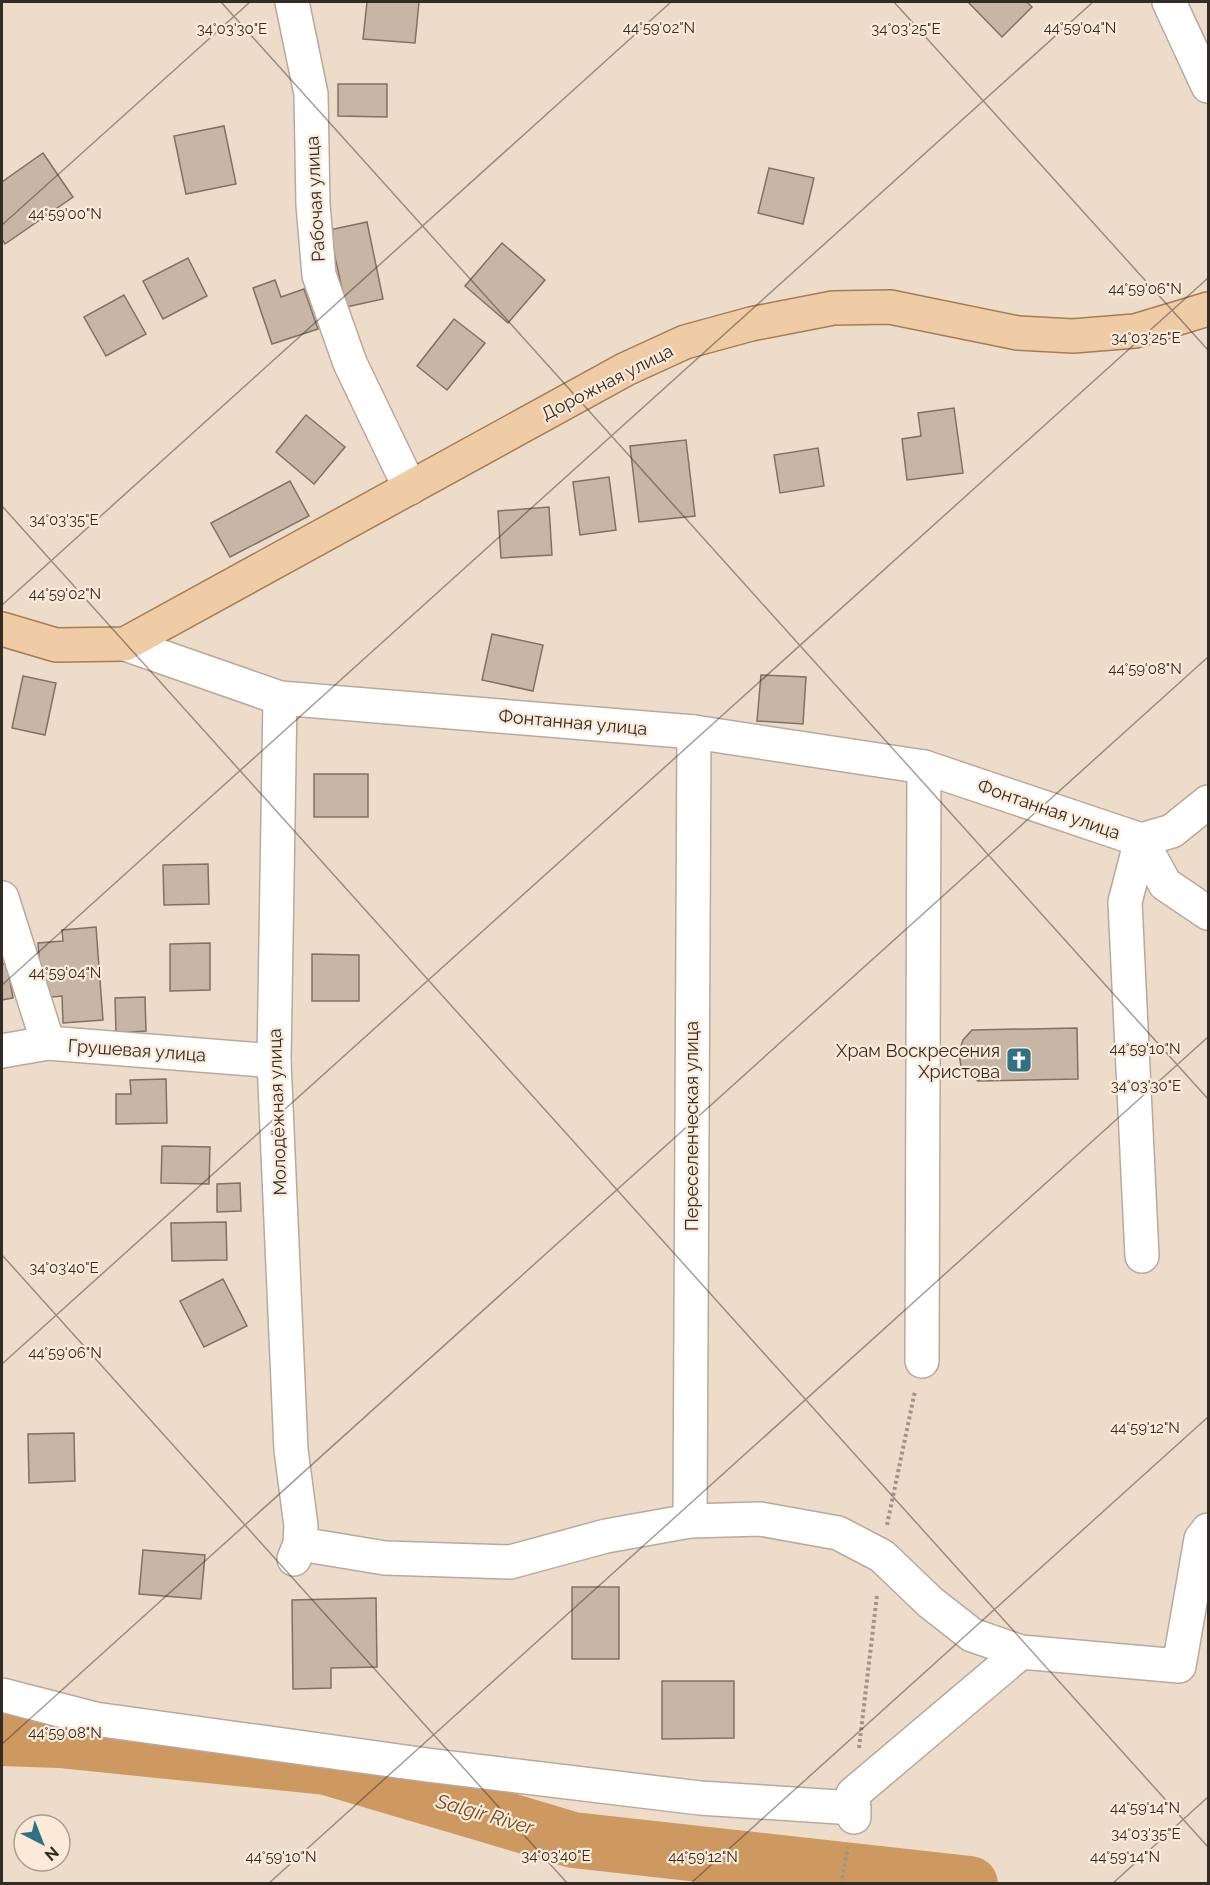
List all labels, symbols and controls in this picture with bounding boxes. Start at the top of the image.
text: 44°59'02"N [623,19,695,37]
text: 44°59'04"N [1044,19,1116,37]
text: 34°03'30"E [197,20,267,38]
text: 34°03'25"E [871,20,941,38]
street label: Рабочая улица [301,136,329,262]
text: 44°59'00"N [28,205,102,223]
text: 44°59'06"N [1108,280,1182,298]
text: 34°03'25"E [1111,329,1181,347]
street label: Дорожная улица [538,340,676,424]
text: 34°03'35"E [29,511,99,529]
text: 44°59'02"N [29,585,101,603]
text: 44°59'08"N [1108,660,1182,678]
street label: Фонтанная улица [498,705,648,739]
street label: Фонтанная улица [975,775,1123,843]
text: 44°59'04"N [29,964,101,982]
street label: Переселенческая улица [681,1021,702,1231]
street label: Молодёжная улица [264,1028,290,1196]
street label: Грушевая улица [67,1035,207,1065]
place label: Храм Воскресения Христова [836,1040,1000,1082]
text: 44°59'10"N [1109,1040,1181,1058]
church icon: Храм Воскресения Христова [1004,1045,1034,1075]
text: 34°03'30"E [1111,1077,1181,1095]
text: 34°03'40"E [29,1259,99,1277]
text: 44°59'06"N [28,1344,102,1362]
text: 44°59'12"N [1110,1419,1180,1437]
text: 44°59'08"N [28,1724,102,1742]
water label: Salgir River [432,1788,538,1840]
text: 44°59'14"N [1110,1799,1180,1817]
north arrow [12,1813,72,1873]
text: 34°03'35"E [1111,1825,1181,1843]
text: N [41,1843,63,1865]
text: 34°03'40"E [521,1847,591,1865]
text: 44°59'10"N [245,1848,317,1866]
text: 44°59'12"N [668,1848,738,1866]
text: 44°59'14"N [1090,1848,1160,1866]

